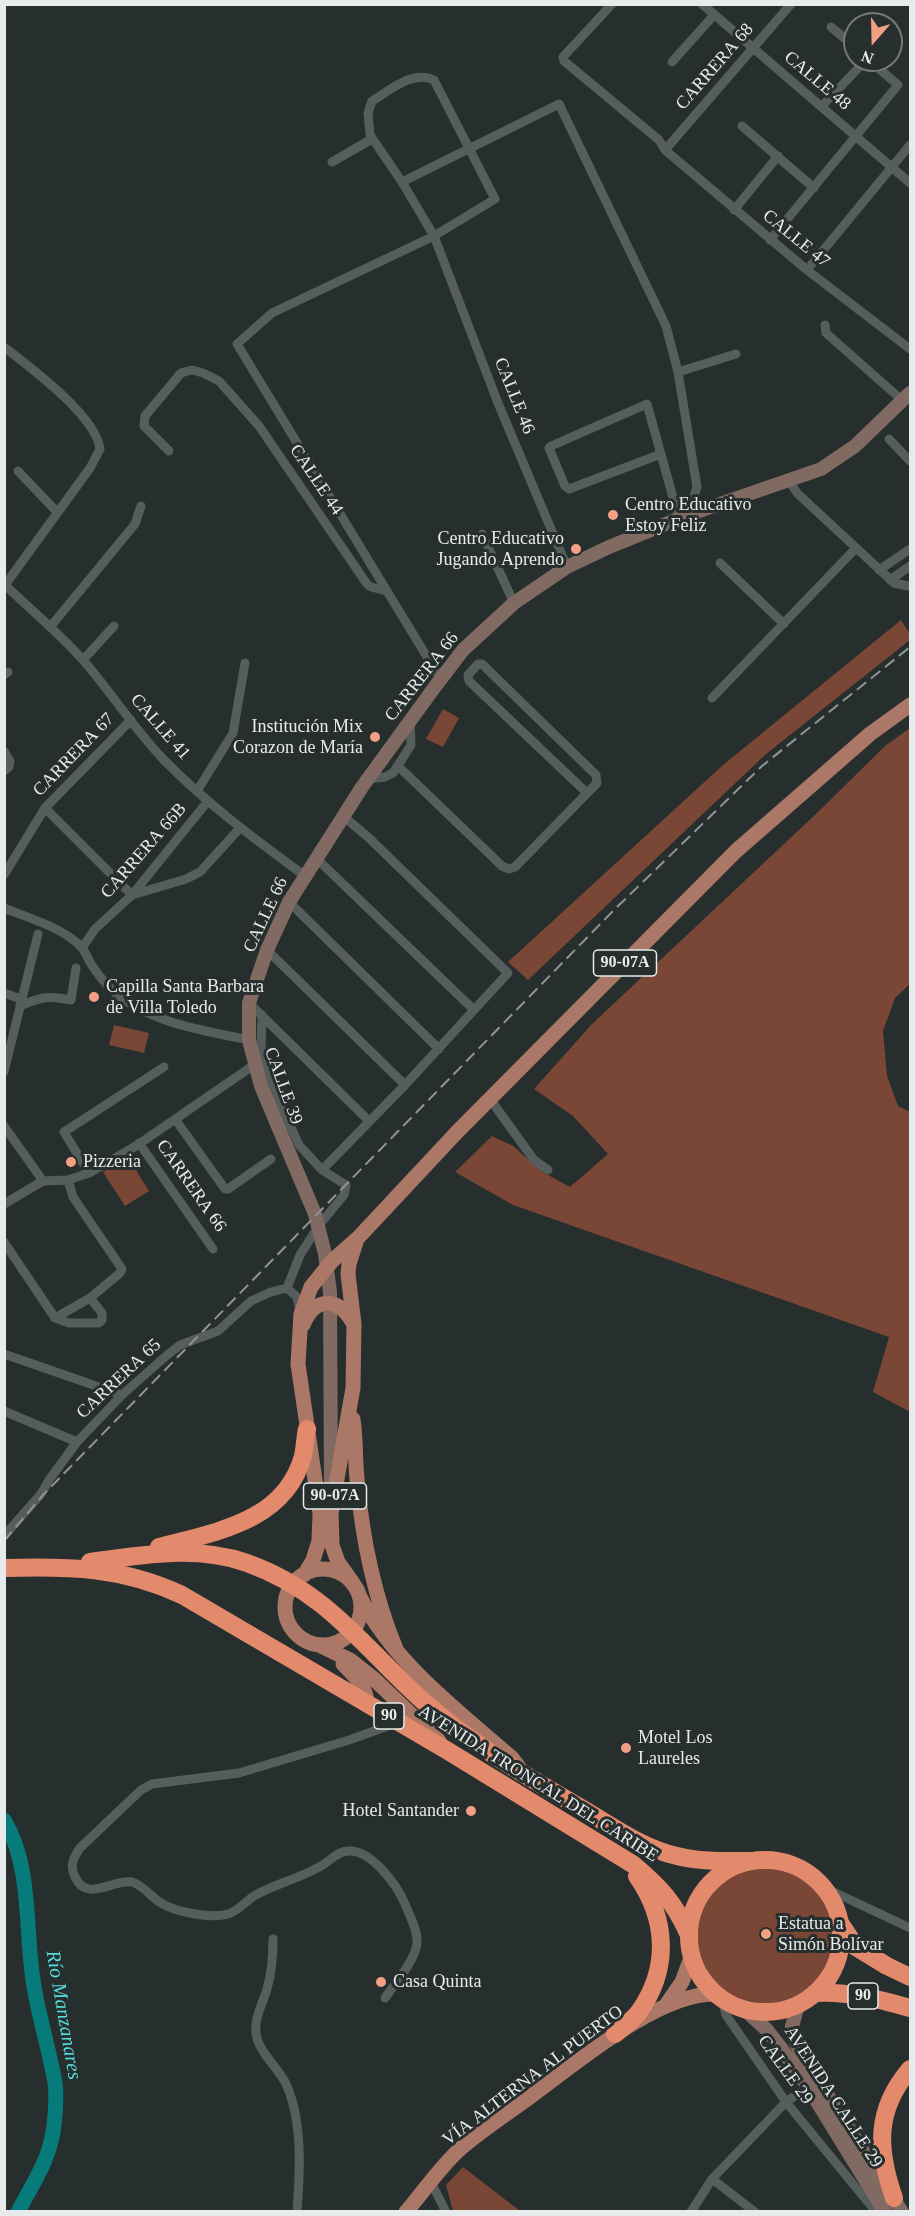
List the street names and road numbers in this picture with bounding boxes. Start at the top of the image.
street label: CARRERA 68 [672,19,758,115]
street label: CALLE 48 [779,47,855,115]
street label: CALLE 47 [758,205,834,273]
street label: CALLE 46 [489,355,539,437]
street label: CALLE 44 [285,441,347,519]
street label: CARRERA 66 [380,628,464,726]
street label: CALLE 41 [125,690,195,764]
street label: CARRERA 67 [29,709,119,801]
street label: CARRERA 66B [97,799,191,903]
street label: CALLE 66 [239,874,293,956]
road number: 90-07A [594,950,656,976]
street label: CALLE 39 [259,1044,307,1128]
street label: CARRERA 66 [151,1136,231,1236]
street label: CARRERA 65 [72,1334,166,1424]
road number: 90-07A [304,1483,366,1509]
street label: AVENIDA TRONCAL DEL CARIBE [414,1701,662,1867]
road number: 90 [374,1703,404,1729]
road number: 90 [848,1983,878,2009]
street label: VÍA ALTERNA AL PUERTO [438,2001,628,2151]
street label: AVENIDA CALLE 29 [779,2022,887,2172]
street label: CALLE 29 [753,2031,817,2109]

